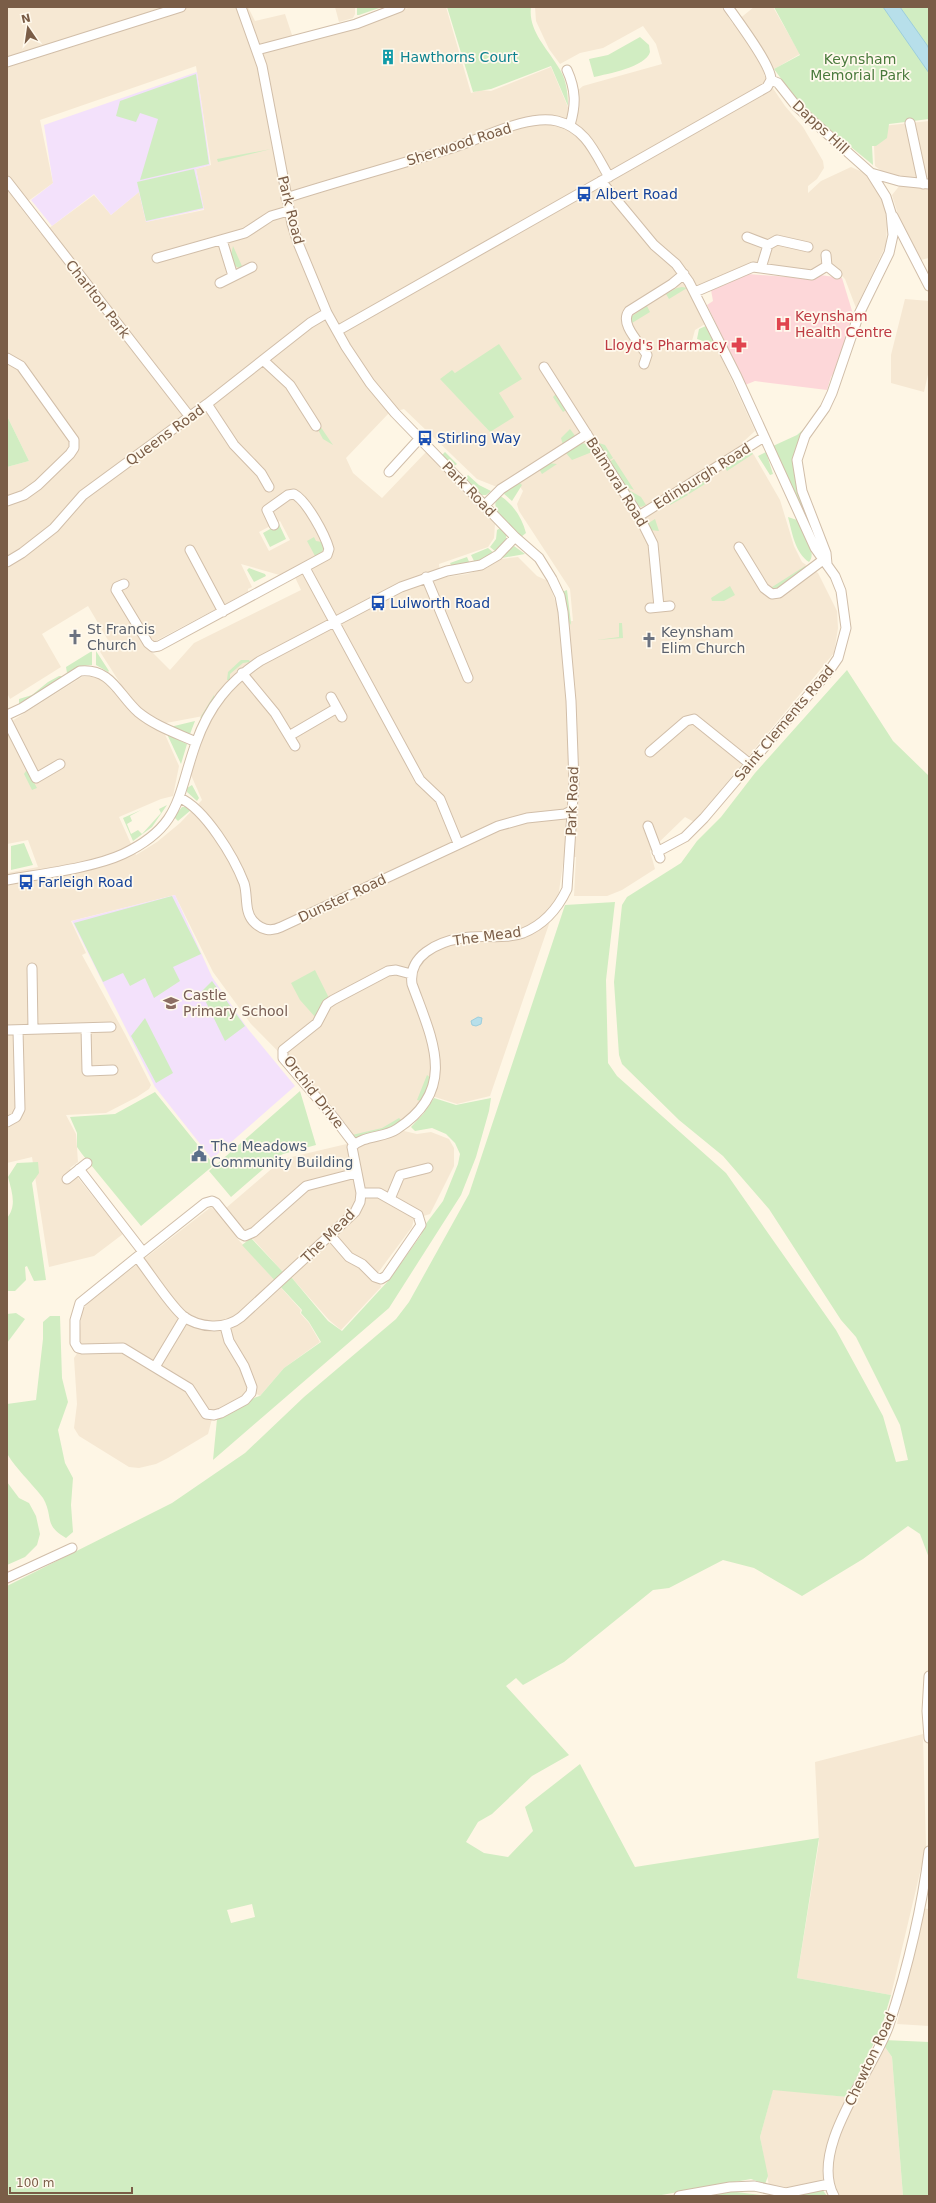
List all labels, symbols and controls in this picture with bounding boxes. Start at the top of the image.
north arrow [8,8,48,48]
text: N [20,11,32,26]
building icon: Hawthorns Court [379,48,397,66]
place label: Hawthorns Court [400,49,519,65]
park label: Keynsham Memorial Park [810,51,911,83]
street label: Dapps Hill [790,97,852,157]
street label: Sherwood Road [405,120,513,168]
street label: Park Road [275,174,307,246]
bus stop icon: Albert Road [575,185,593,203]
place label: Albert Road [596,186,678,202]
street label: Charlton Park [63,257,134,342]
place label: Keynsham Health Centre [795,308,892,340]
hospital icon: Keynsham Health Centre [774,315,792,333]
pharmacy icon: Lloyd's Pharmacy [730,336,748,354]
place label: Lloyd's Pharmacy [604,337,727,353]
street label: Queens Road [123,401,207,469]
bus stop icon: Stirling Way [416,429,434,447]
place label: Stirling Way [437,430,521,446]
street label: Balmoral Road [583,434,651,530]
street label: Edinburgh Road [651,440,753,512]
street label: Park Road [439,458,499,520]
bus stop icon: Lulworth Road [369,594,387,612]
place label: Lulworth Road [390,595,490,611]
place label: St Francis Church [87,621,155,653]
place label: Keynsham Elim Church [661,624,745,656]
church icon: St Francis Church [66,628,84,646]
church icon: Keynsham Elim Church [640,631,658,649]
street label: Saint Clements Road [731,662,837,784]
street label: Park Road [563,766,581,836]
street label: Dunster Road [295,871,389,925]
bus stop icon: Farleigh Road [17,873,35,891]
place label: Farleigh Road [38,874,133,890]
street label: The Mead [451,923,522,949]
place label: Castle Primary School [183,987,288,1019]
school or university icon: Castle Primary School [162,994,180,1012]
street label: Orchid Drive [281,1053,347,1131]
place label: The Meadows Community Building [210,1138,353,1170]
public building icon: The Meadows Community Building [190,1145,208,1163]
street label: The Mead [297,1206,358,1267]
street label: Chewton Road [841,2010,899,2108]
scale bar [10,2169,132,2195]
text: 100 m [16,2176,54,2190]

